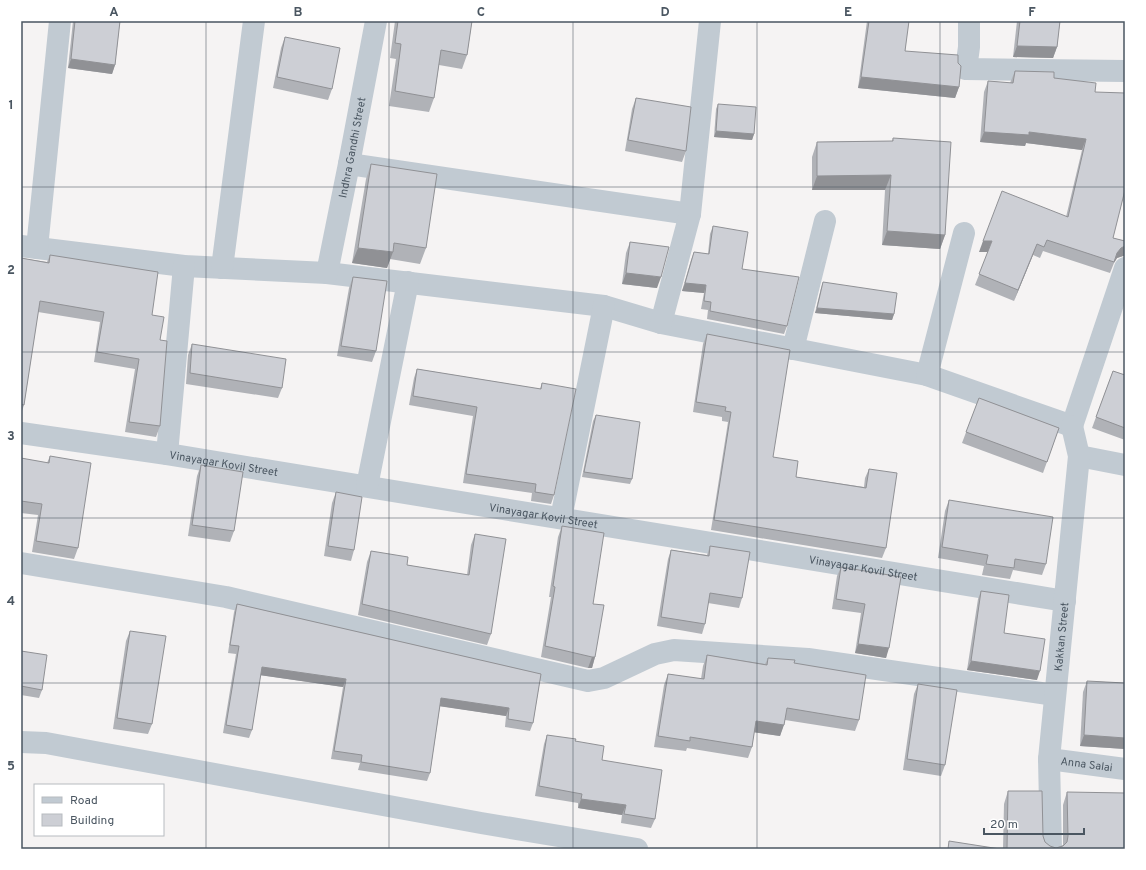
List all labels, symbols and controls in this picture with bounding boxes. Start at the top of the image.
text: A [109,5,119,21]
text: B [294,5,303,21]
text: C [477,5,485,21]
text: D [660,5,670,21]
text: E [844,5,852,21]
text: F [1028,5,1036,21]
street label: Indhra Gandhi Street [336,96,369,199]
text: 1 [8,98,14,114]
text: 2 [7,263,15,279]
text: 3 [7,429,15,445]
street label: Vinayagar Kovil Street [168,448,279,480]
street label: Vinayagar Kovil Street [488,501,599,532]
street label: Vinayagar Kovil Street [808,553,918,585]
text: 4 [7,594,15,610]
street label: Kakkan Street [1052,602,1072,672]
street label: Anna Salai [1060,755,1113,775]
text: 5 [7,759,15,775]
legend [34,784,164,836]
text: Road [70,793,98,809]
scale bar [984,810,1084,836]
text: Building [70,813,114,829]
text: 20 m [990,817,1018,833]

